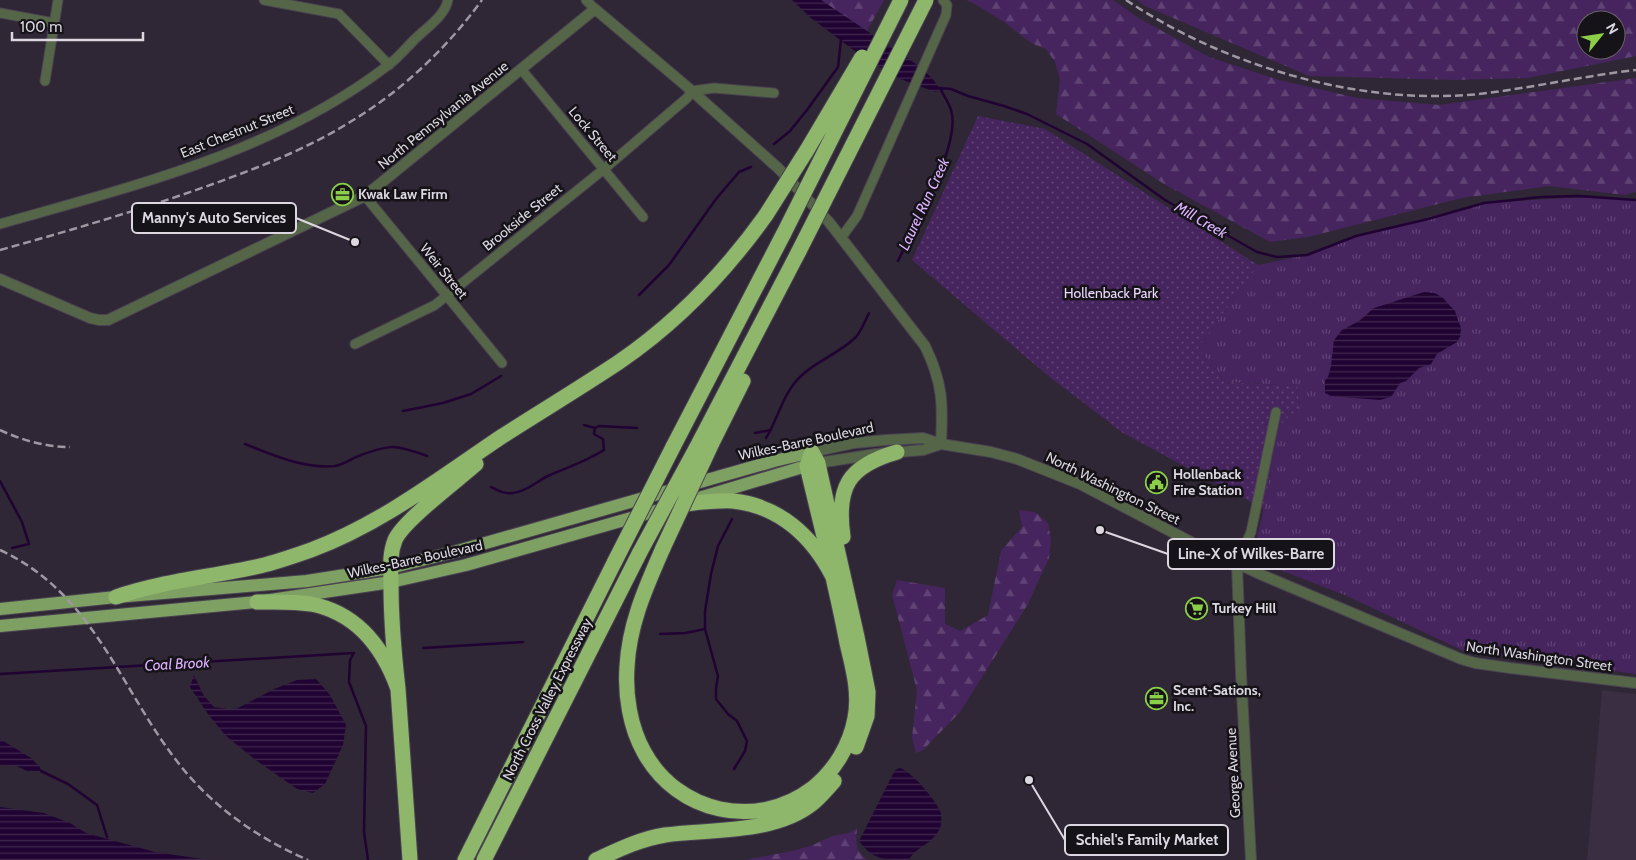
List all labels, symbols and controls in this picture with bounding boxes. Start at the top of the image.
scale bar [12,10,144,42]
north arrow [1576,10,1626,60]
text: 100 m [20,18,62,36]
text: N [1602,20,1623,37]
street label: North Pennsylvania Avenue [374,57,512,173]
street label: East Chestnut Street [178,100,297,162]
street label: Lock Street [565,103,621,165]
water label: Laurel Run Creek [895,154,954,253]
street label: Brookside Street [479,179,566,255]
office icon: Kwak Law Firm [330,182,354,206]
place label: Kwak Law Firm [358,185,448,203]
water label: Mill Creek [1171,197,1231,242]
callout: Manny's Auto Services [132,203,296,233]
text: Manny's Auto Services [142,209,286,227]
street label: Weir Street [416,240,472,303]
park label: Hollenback Park [1064,284,1159,302]
street label: Wilkes-Barre Boulevard [737,418,875,464]
street label: North Washington Street [1043,448,1183,528]
place label: Hollenback Fire Station [1173,465,1242,499]
public building icon: Hollenback Fire Station [1145,470,1169,494]
street label: Wilkes-Barre Boulevard [346,536,484,582]
callout: Line-X of Wilkes-Barre [1168,539,1334,569]
text: Line-X of Wilkes-Barre [1178,545,1324,563]
supermarket icon: Turkey Hill [1184,596,1208,620]
place label: Turkey Hill [1212,599,1276,617]
street label: North Cross Valley Expressway [498,615,596,783]
street label: North Washington Street [1465,637,1613,675]
water label: Coal Brook [144,653,211,675]
place label: Scent-Sations, Inc. [1173,681,1261,715]
office icon: Scent-Sations, Inc. [1145,686,1169,710]
street label: George Avenue [1222,727,1244,819]
callout: Schiel's Family Market [1065,825,1228,855]
text: Schiel's Family Market [1076,831,1218,849]

